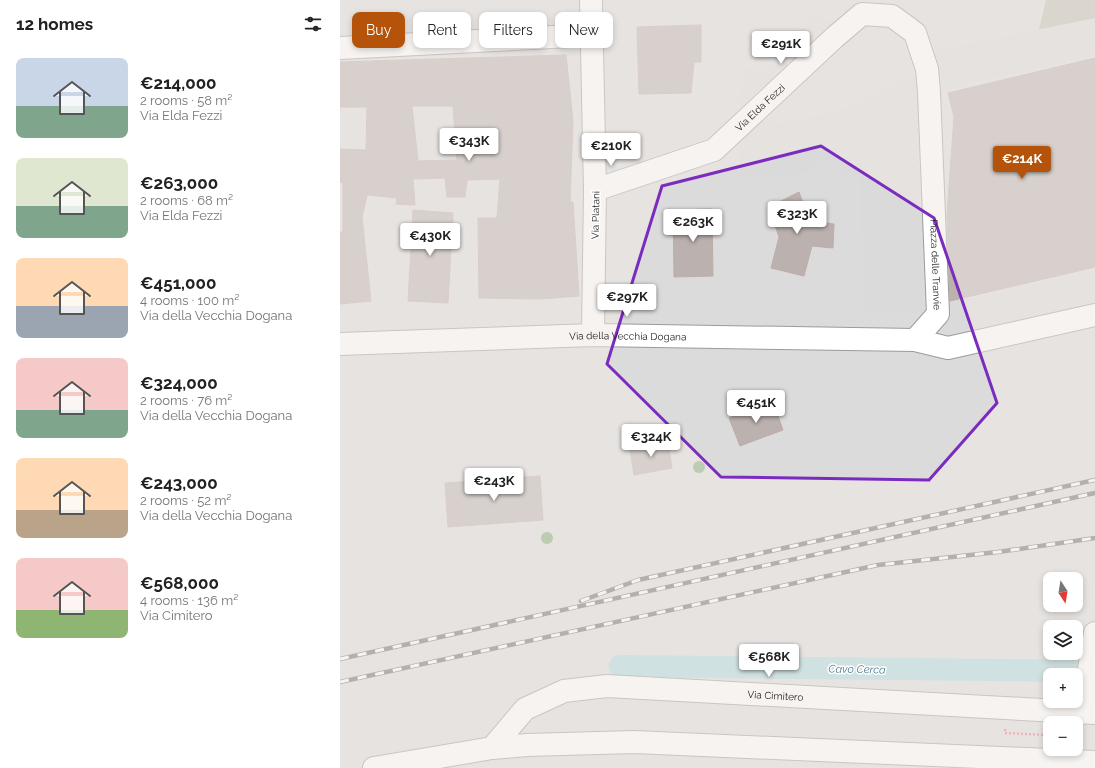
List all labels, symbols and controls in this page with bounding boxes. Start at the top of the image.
chip: Buy [352,12,405,48]
chip: Rent [413,12,471,48]
chip: Filters [479,12,547,48]
chip: New [555,12,613,48]
icon: filters [302,13,324,35]
text: 12 homes [16,14,93,34]
pin: €291K [753,31,809,65]
text: €291K [761,36,801,51]
text: €214,000 [140,73,217,93]
icon: home [48,74,96,122]
street label: Via Elda Fezzi [733,82,787,133]
text: 2 rooms · 58 m² [140,93,232,108]
text: Via Elda Fezzi [140,108,222,123]
pin: €343K [441,128,497,162]
text: €343K [448,133,490,148]
pin: €210K [583,133,639,167]
text: €210K [591,138,631,153]
pin: €214K [994,146,1050,180]
text: €214K [1002,151,1042,166]
text: €263,000 [140,173,218,193]
icon: home [48,174,96,222]
street label: Via Platani [590,191,601,239]
text: 2 rooms · 68 m² [140,193,233,208]
pin: €323K [769,201,825,235]
text: €323K [777,206,817,221]
text: Via Elda Fezzi [140,208,222,223]
pin: €263K [665,209,721,243]
text: €263K [672,214,714,229]
street label: Piazza delle Tranvie [928,219,943,310]
pin: €430K [402,223,458,257]
text: €430K [409,228,451,243]
text: €451,000 [140,273,216,293]
icon: home [48,274,96,322]
pin: €297K [599,284,655,318]
text: €297K [606,289,648,304]
text: 4 rooms · 100 m² [140,293,239,308]
text: Via della Vecchia Dogana [140,308,292,323]
street label: Via della Vecchia Dogana [569,330,687,342]
text: €324,000 [140,373,218,393]
icon: home [48,374,96,422]
pin: €451K [728,390,784,424]
text: 2 rooms · 76 m² [140,393,232,408]
text: €451K [736,395,776,410]
text: Via della Vecchia Dogana [140,408,292,423]
pin: €324K [623,424,679,458]
text: €324K [630,429,672,444]
pin: €243K [466,468,522,502]
text: €243,000 [140,473,218,493]
text: €243K [473,473,515,488]
icon: home [48,474,96,522]
text: 2 rooms · 52 m² [140,493,231,508]
text: Via della Vecchia Dogana [140,508,292,523]
north arrow [1043,572,1083,612]
map controls [1043,572,1083,756]
text: €568,000 [140,573,219,593]
icon: home [48,574,96,622]
text: 4 rooms · 136 m² [140,593,238,608]
text: Via Cimitero [140,608,213,623]
button: layers [1043,620,1083,660]
pin: €568K [741,644,797,678]
text: €568K [748,649,790,664]
water label: Cavo Cerca [828,663,886,677]
button: + [1043,668,1083,708]
street label: Via Cimitero [747,689,804,703]
button: − [1043,716,1083,756]

